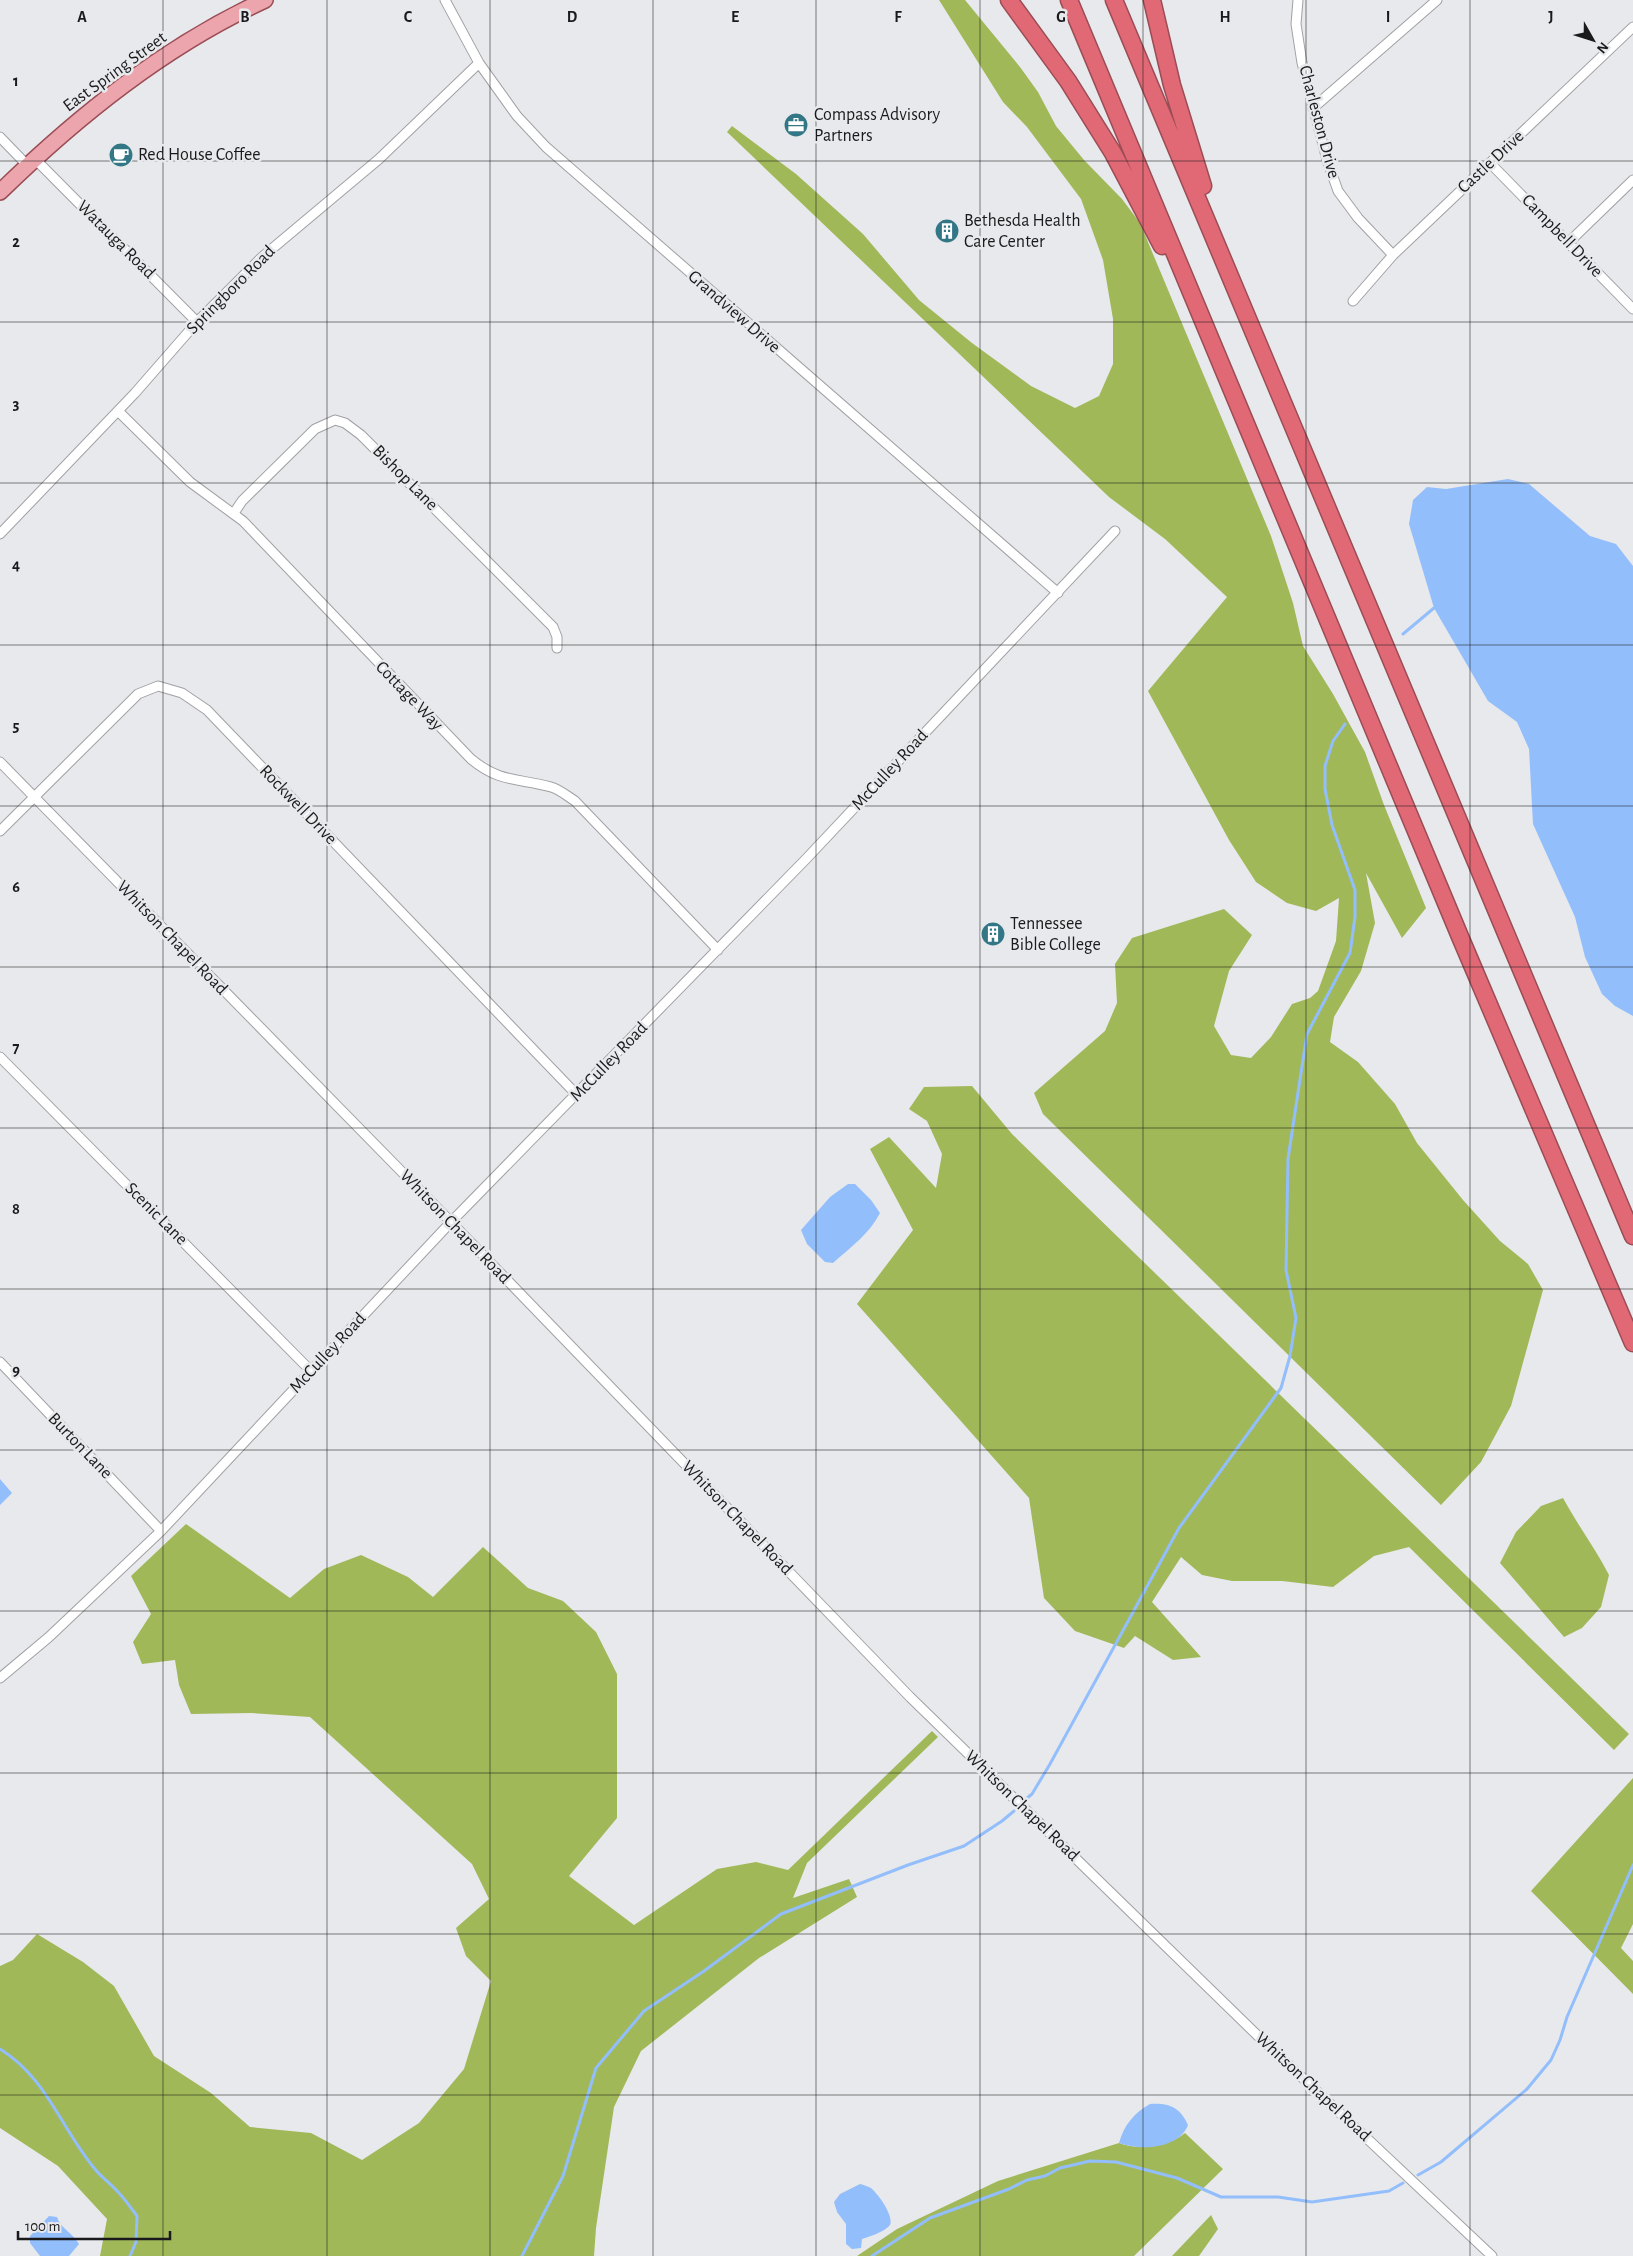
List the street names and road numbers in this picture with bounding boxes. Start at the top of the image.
street label: East Spring Street [60,28,170,115]
street label: Charleston Drive [1295,64,1343,180]
street label: Castle Drive [1454,127,1528,197]
street label: Campbell Drive [1518,191,1606,281]
street label: Watauga Road [73,197,159,283]
street label: Springboro Road [183,242,279,338]
street label: Grandview Drive [684,267,784,357]
street label: Bishop Lane [369,442,441,514]
street label: Cottage Way [372,658,446,734]
street label: McCulley Road [848,726,932,814]
street label: Rockwell Drive [256,762,340,848]
street label: Whitson Chapel Road [113,878,231,998]
street label: McCulley Road [567,1019,651,1105]
street label: Whitson Chapel Road [396,1167,514,1287]
street label: Scenic Lane [121,1179,191,1249]
street label: McCulley Road [286,1309,370,1397]
street label: Burton Lane [44,1409,116,1483]
street label: Whitson Chapel Road [678,1458,796,1578]
street label: Whitson Chapel Road [962,1747,1082,1865]
street label: Whitson Chapel Road [1252,2029,1374,2145]

